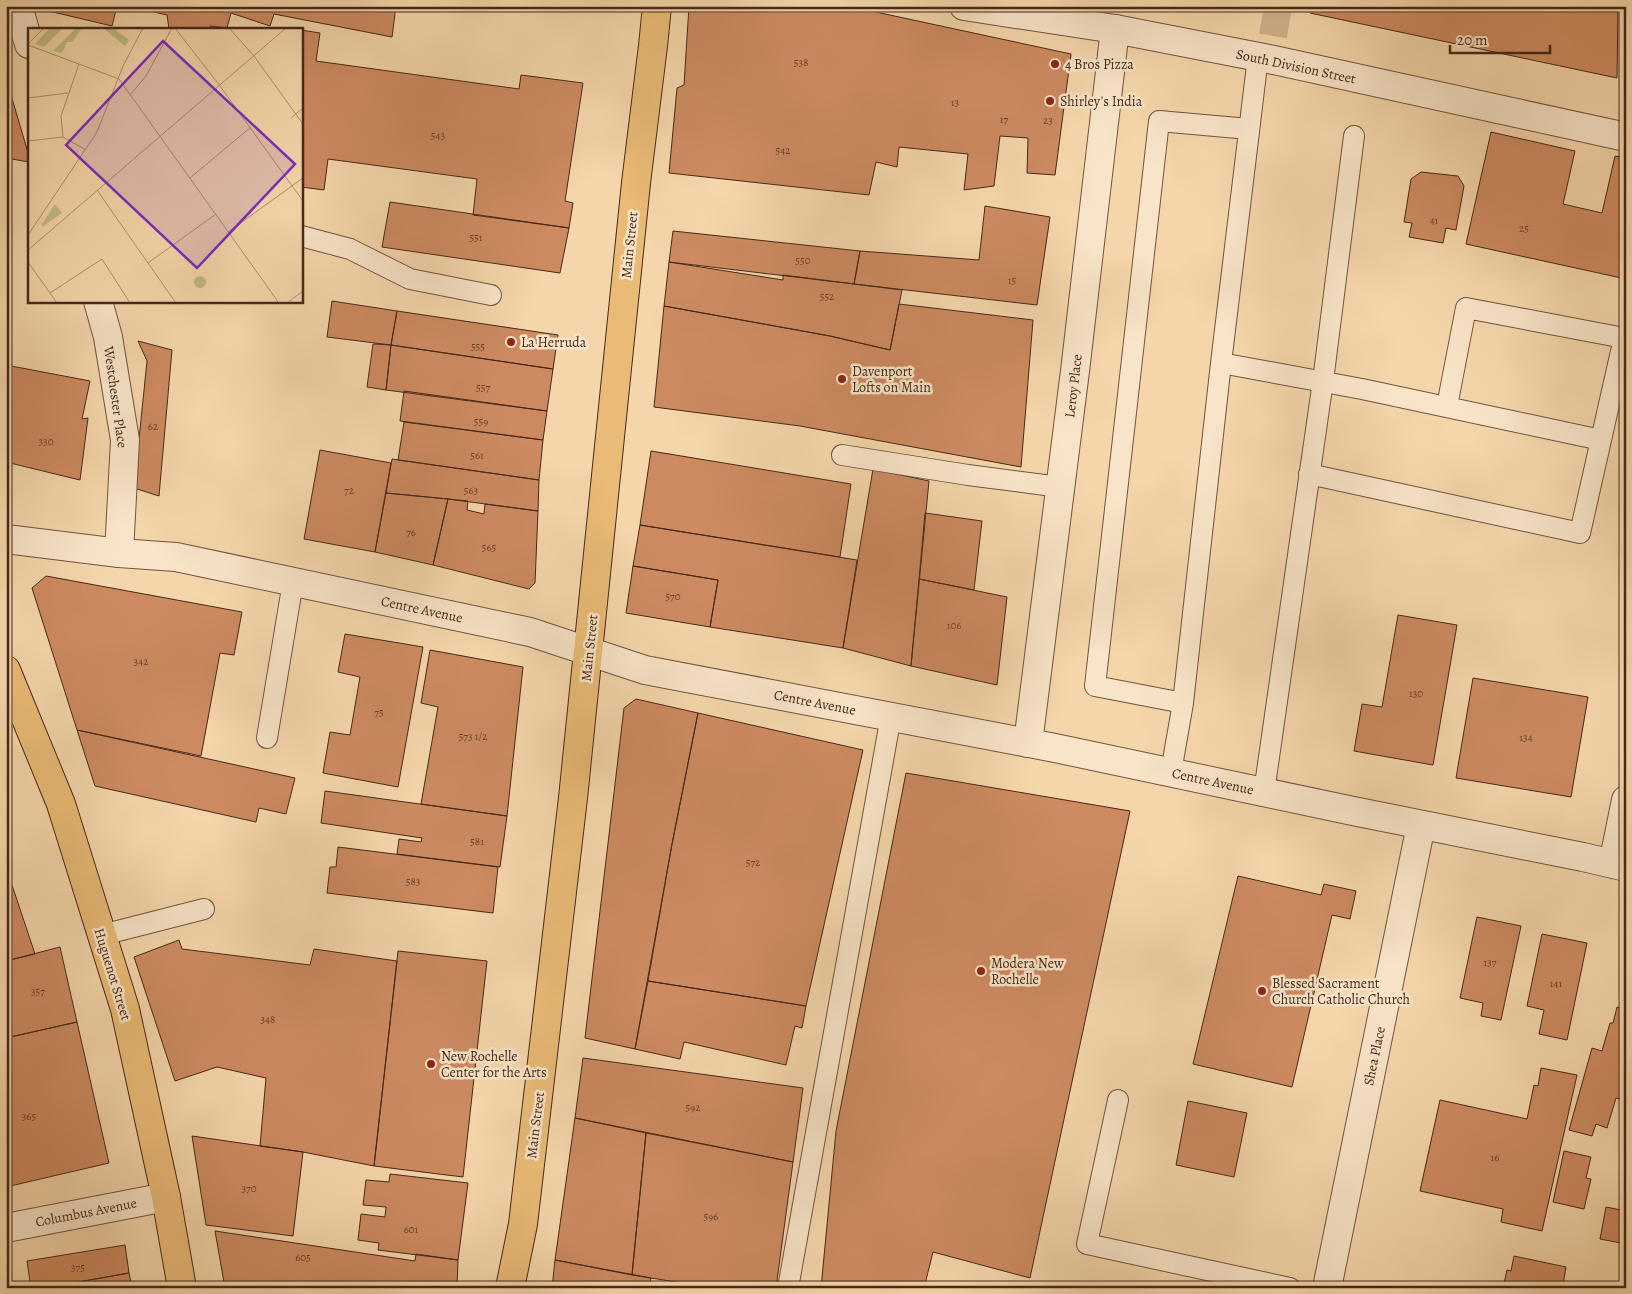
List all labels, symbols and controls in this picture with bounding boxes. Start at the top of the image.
scale bar [1450,22,1550,54]
inset map [28,28,302,302]
text: 20 m [1457,30,1488,50]
street label: South Division Street [1234,45,1358,89]
house number: 538 [794,55,808,70]
place label: 4 Bros Pizza [1065,55,1134,74]
marker: 4 Bros Pizza [1049,58,1061,70]
place label: Shirley's India [1060,92,1143,111]
house number: 13 [951,95,959,110]
marker: Shirley's India [1044,95,1056,107]
house number: 17 [1000,112,1009,127]
house number: 23 [1043,113,1053,128]
house number: 543 [431,128,445,143]
house number: 542 [776,143,790,158]
street label: Main Street [617,210,642,279]
house number: 41 [1430,213,1439,228]
house number: 25 [1519,221,1529,236]
house number: 551 [469,230,483,245]
house number: 550 [795,253,811,268]
house number: 15 [1008,273,1017,288]
house number: 552 [820,289,834,304]
place label: La Herruda [521,333,587,352]
marker: La Herruda [505,336,517,348]
house number: 555 [471,339,485,354]
street label: Westchester Place [99,344,132,449]
street label: Leroy Place [1060,353,1087,419]
place label: Davenport Lofts on Main [852,362,931,397]
marker: Davenport Lofts on Main [836,373,848,385]
house number: 557 [476,380,490,395]
house number: 559 [474,414,488,429]
house number: 62 [148,419,158,434]
house number: 330 [38,434,54,449]
house number: 561 [470,448,484,463]
house number: 72 [344,483,354,498]
house number: 563 [464,483,478,498]
house number: 76 [406,525,416,540]
house number: 565 [482,540,497,555]
house number: 570 [665,589,681,604]
street label: Centre Avenue [379,592,464,627]
street label: Main Street [577,613,602,682]
house number: 106 [947,618,961,633]
house number: 342 [134,654,148,669]
street label: Centre Avenue [772,685,857,720]
house number: 130 [1409,686,1423,701]
house number: 75 [374,705,384,720]
house number: 573 1/2 [459,729,487,744]
house number: 134 [1519,730,1533,745]
street label: Centre Avenue [1170,764,1255,799]
house number: 581 [470,834,484,849]
house number: 572 [746,855,760,870]
house number: 583 [406,874,420,889]
street label: Huguenot Street [89,926,136,1023]
place label: Modera New Rochelle [991,954,1064,989]
house number: 137 [1484,955,1497,970]
marker: Modera New Rochelle [975,965,987,977]
place label: Blessed Sacrament Church Catholic Church [1272,974,1411,1009]
house number: 141 [1550,976,1562,991]
house number: 357 [31,984,45,999]
marker: Blessed Sacrament Church Catholic Church [1256,985,1268,997]
house number: 348 [261,1012,275,1027]
street label: Shea Place [1359,1025,1390,1087]
place label: New Rochelle Center for the Arts [441,1047,547,1082]
marker: New Rochelle Center for the Arts [425,1058,437,1070]
street label: Main Street [522,1090,549,1160]
house number: 592 [686,1100,700,1115]
house number: 365 [22,1109,36,1124]
house number: 16 [1491,1150,1499,1165]
house number: 370 [241,1181,257,1196]
street label: Columbus Avenue [34,1193,138,1232]
house number: 596 [704,1209,718,1224]
house number: 601 [404,1222,419,1237]
house number: 605 [295,1250,311,1265]
house number: 375 [71,1260,85,1275]

